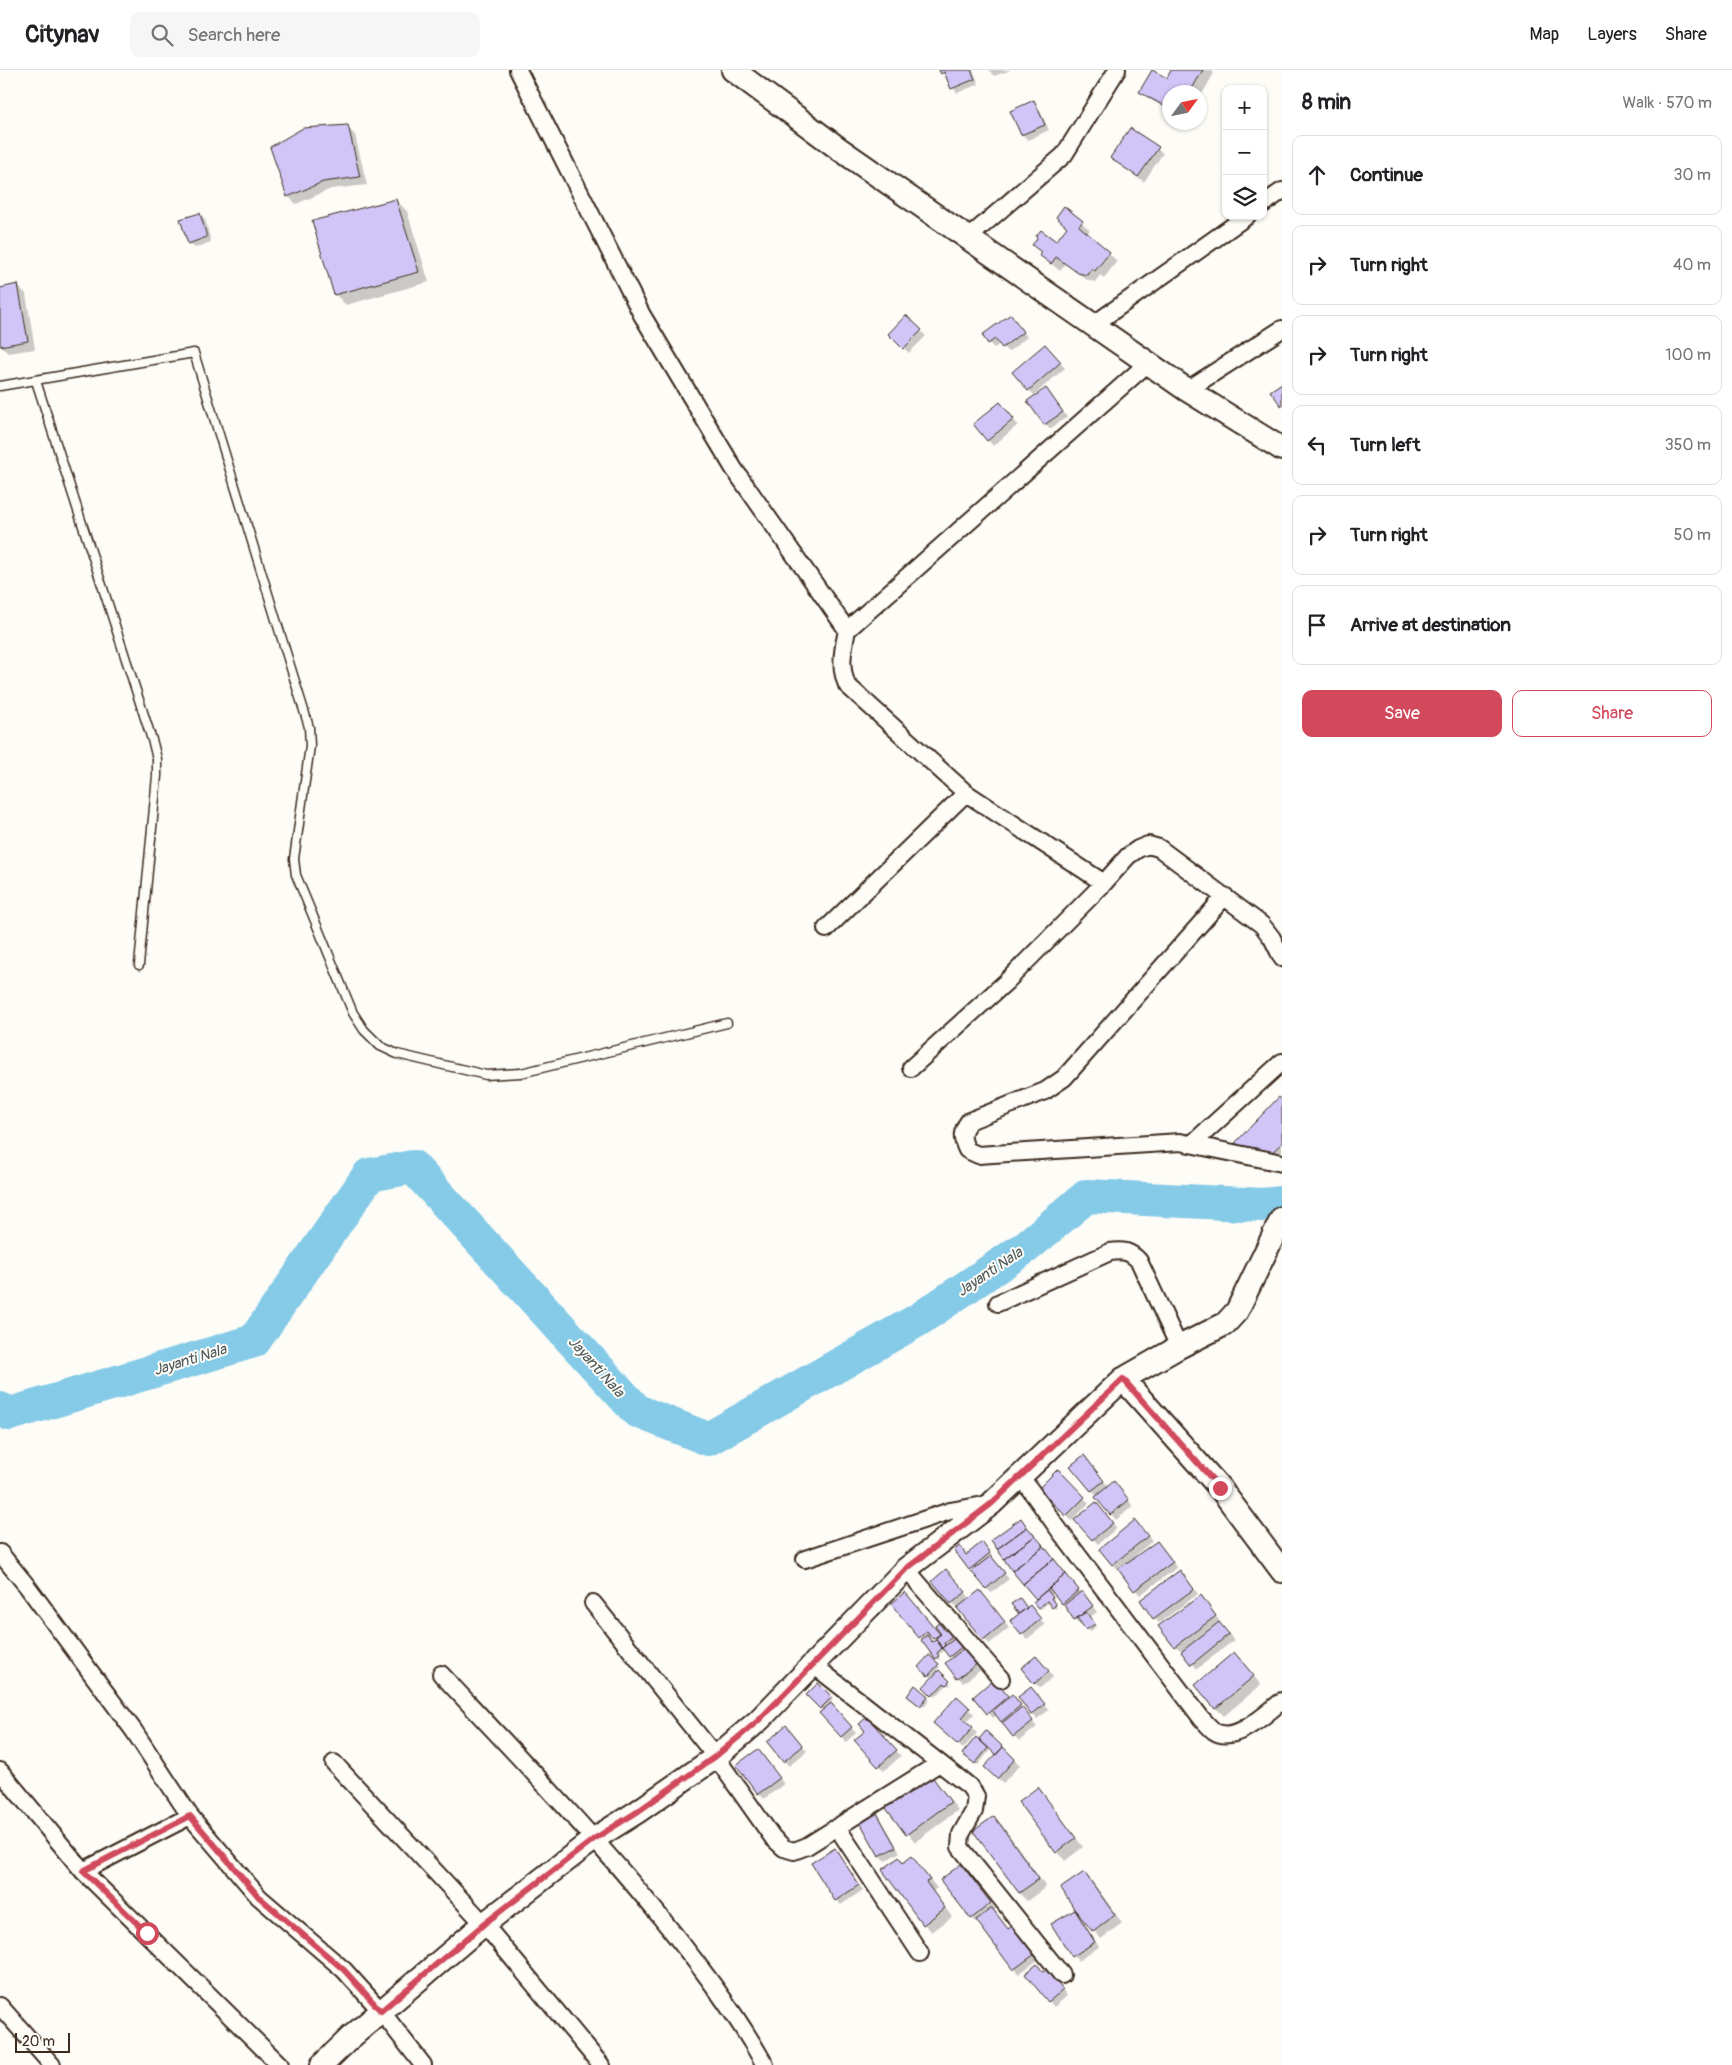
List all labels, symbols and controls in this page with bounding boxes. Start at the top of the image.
search box [130,12,480,57]
text: Citynav [25,20,100,49]
icon: search [148,21,176,49]
text: Search here [188,23,280,47]
text: Map [1530,23,1559,46]
text: Layers [1587,23,1637,46]
text: Share [1665,23,1707,46]
north arrow [1162,85,1207,130]
map controls [1222,85,1267,220]
button: + [1222,85,1267,130]
text: 8 min [1302,89,1351,116]
text: Walk · 570 m [1623,93,1712,113]
button: − [1222,130,1267,175]
icon: ahead [1303,161,1331,189]
text: Continue [1350,163,1423,187]
text: 30 m [1673,165,1711,185]
button: layers [1222,175,1267,220]
icon: right [1303,251,1331,279]
text: Turn right [1350,253,1428,277]
text: 40 m [1673,255,1711,275]
icon: right [1303,341,1331,369]
text: Turn right [1350,343,1428,367]
text: 100 m [1665,345,1711,365]
icon: left [1303,431,1331,459]
text: Turn left [1350,433,1420,457]
text: 350 m [1665,435,1711,455]
icon: right [1303,521,1331,549]
text: Turn right [1350,523,1428,547]
text: 50 m [1674,525,1711,545]
icon: arrive [1303,611,1331,639]
text: Arrive at destination [1350,613,1511,637]
button: Save [1302,690,1502,737]
button: Share [1512,690,1712,737]
water label: Jayanti Nala [954,1243,1027,1301]
water label: Jayanti Nala [564,1333,629,1402]
water label: Jayanti Nala [151,1340,230,1380]
route end [1209,1477,1232,1500]
route start [136,1922,159,1945]
scale bar [15,2030,70,2053]
text: 20 m [22,2033,55,2050]

